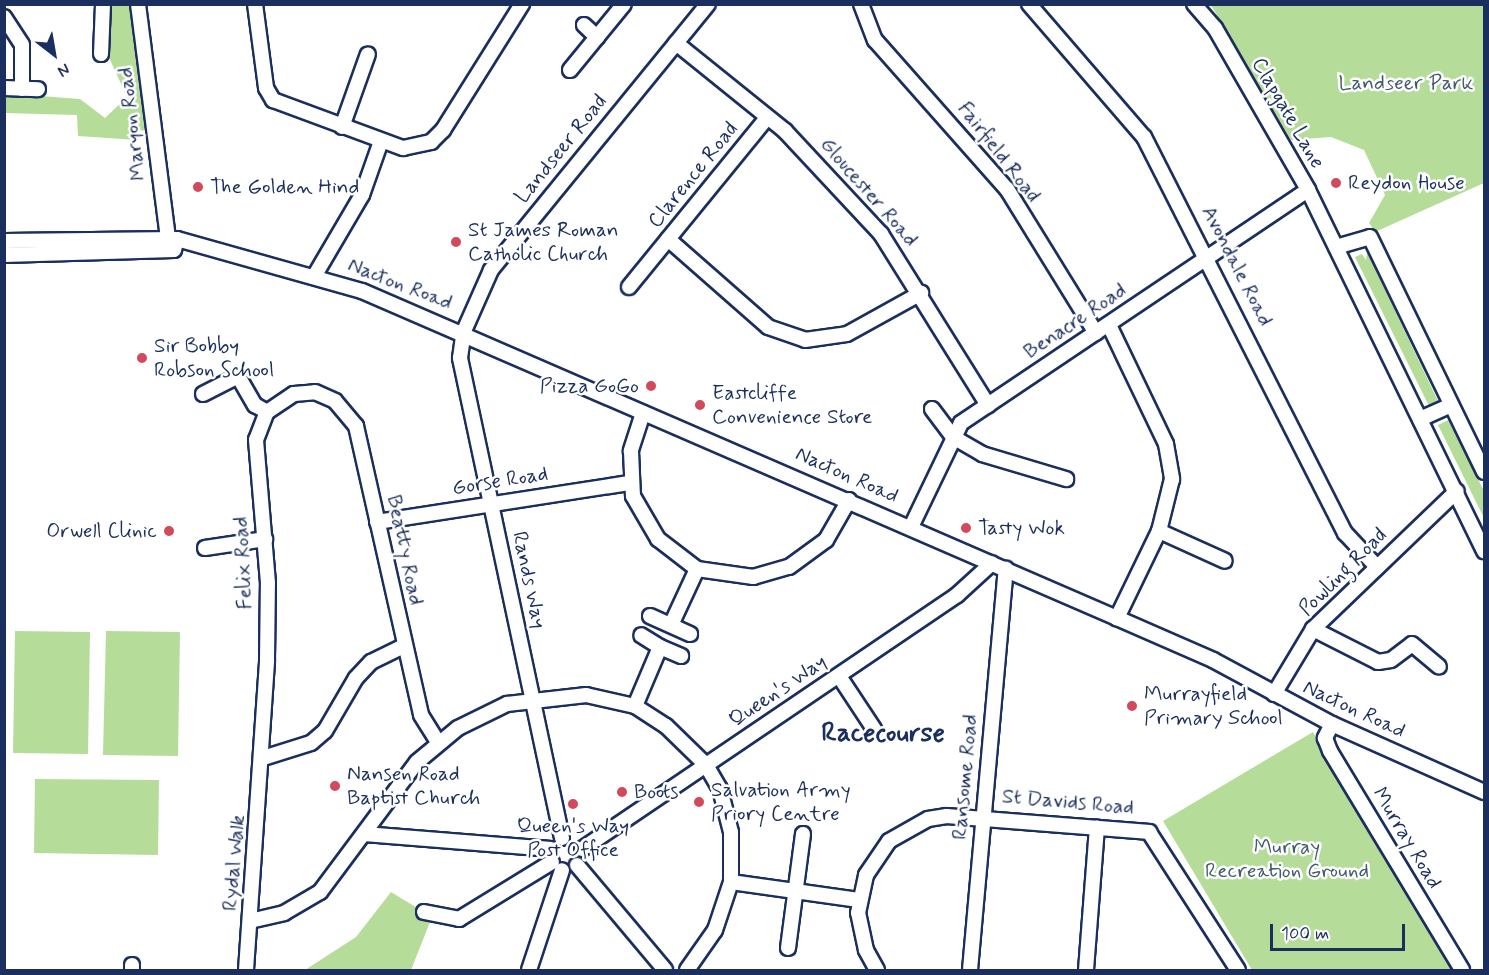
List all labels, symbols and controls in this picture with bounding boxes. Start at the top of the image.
north arrow [24,24,84,84]
street label: Clapgate Lane [1246,52,1330,174]
text: N [54,58,74,82]
street label: Maryon Road [113,66,151,182]
park label: Landseer Park [1340,70,1472,96]
street label: Landseer Road [510,90,612,208]
street label: Fairfield Road [952,97,1046,207]
street label: Clarence Road [643,117,743,233]
street label: Gloucester Road [815,133,923,251]
place label: Reydon House [1348,170,1467,196]
place label: The Golden Hind [210,174,353,200]
marker: Reydon House [1329,176,1343,190]
marker: The Golden Hind [191,180,205,194]
street label: Avondale Road [1196,202,1278,330]
place label: St James Roman Catholic Church [468,217,627,267]
marker: St James Roman Catholic Church [449,235,463,249]
street label: Nacton Road [345,253,455,315]
street label: Benacre Road [1019,277,1131,365]
place label: Sir Bobby Robson School [154,333,275,383]
marker: Sir Bobby Robson School [135,351,149,365]
place label: Pizza GoGo [539,373,639,399]
marker: Pizza GoGo [644,379,658,393]
place label: Eastcliffe Convenience Store [712,380,874,430]
marker: Eastcliffe Convenience Store [693,398,707,412]
street label: Nacton Road [793,442,901,508]
street label: Gorse Road [450,461,550,501]
street label: Beatty Road [381,492,429,608]
place label: Tasty Wok [978,515,1068,541]
street label: Felix Road [228,516,258,610]
place label: Orwell Clinic [44,518,157,544]
marker: Tasty Wok [959,521,973,535]
street label: Powling Road [1294,523,1392,621]
marker: Orwell Clinic [162,524,176,538]
street label: Rands Way [506,528,552,632]
street label: Queen's Way [723,648,833,734]
street label: Nacton Road [1300,675,1408,743]
place label: Murrayfield Primary School [1144,681,1283,731]
marker: Murrayfield Primary School [1125,699,1139,713]
street label: Ransome Road [947,713,983,841]
district label: Racecourse [821,718,945,750]
place label: Nansen Road Baptist Church [347,761,480,811]
place label: Salvation Army Priory Centre [711,777,848,827]
marker: Nansen Road Baptist Church [328,779,342,793]
place label: Boots [634,779,678,805]
street label: Murray Road [1367,783,1447,893]
street label: St Davids Road [1000,784,1136,820]
marker: Boots [615,785,629,799]
marker: Salvation Army Priory Centre [692,795,706,809]
marker: Queen's Way Post Office [566,797,580,811]
street label: Rydal Walk [217,812,251,914]
place label: Queen's Way Post Office [516,813,630,863]
park label: Murray Recreation Ground [1205,834,1369,884]
scale bar [1273,912,1408,950]
text: 100 m [1281,922,1329,946]

